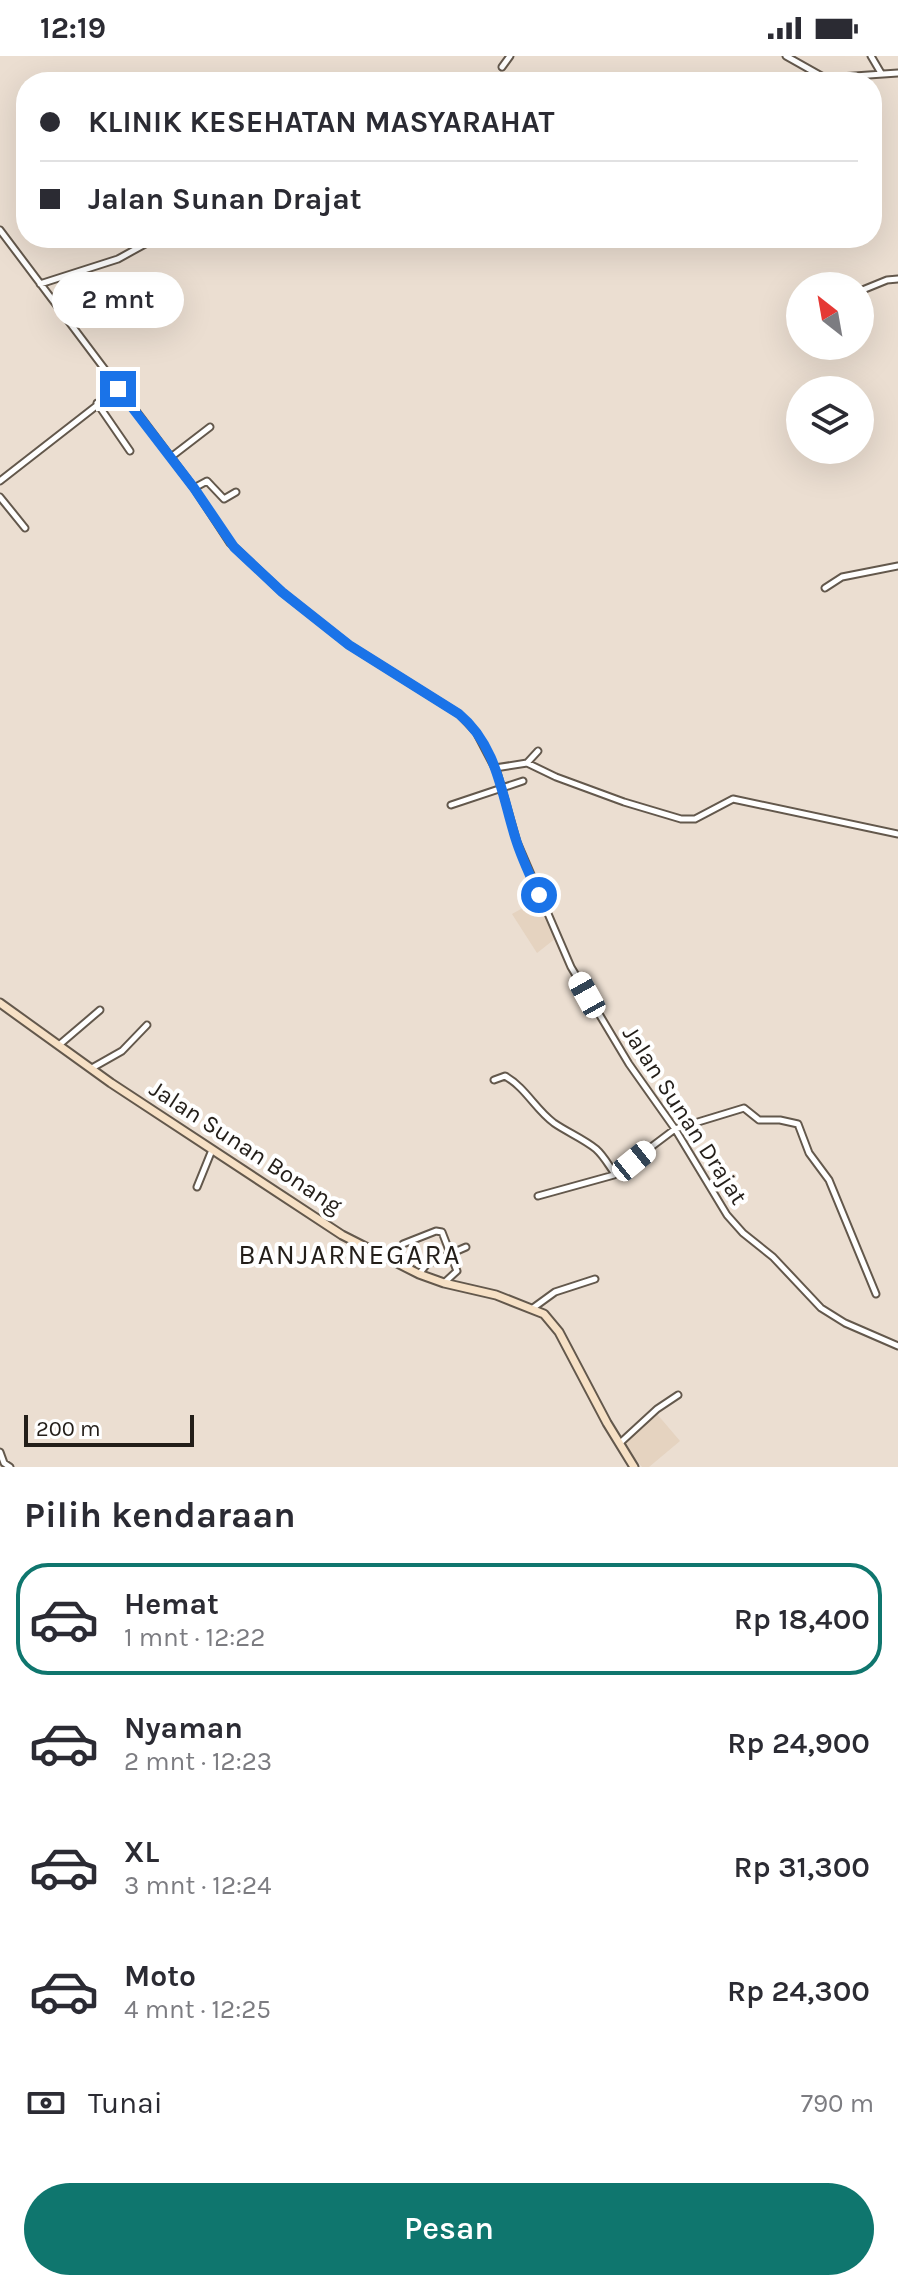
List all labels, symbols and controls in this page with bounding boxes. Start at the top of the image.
text: 12:19 [40,10,106,46]
text: KLINIK KESEHATAN MASYARAHAT [88,104,554,140]
text: Jalan Sunan Drajat [88,181,362,217]
north arrow [786,272,874,360]
map controls [786,272,874,464]
callout: 2 mnt [52,273,184,329]
text: 2 mnt [82,284,154,315]
route end [100,371,136,407]
button: layers [786,376,874,464]
route start [521,877,557,913]
car [565,968,609,1022]
street label: Jalan Sunan Drajat [617,1020,753,1210]
street label: Jalan Sunan Bonang [145,1074,348,1220]
car [608,1137,660,1185]
district label: BANJARNEGARA [238,1238,462,1271]
scale bar [24,1411,194,1447]
text: 200 m [36,1416,101,1442]
text: Pilih kendaraan [24,1494,296,1536]
icon: car [28,1583,100,1655]
text: Hemat [124,1586,219,1622]
text: Rp 18,400 [734,1601,870,1637]
text: 1 mnt · 12:22 [124,1622,265,1653]
icon: car [28,1707,100,1779]
text: Nyaman [124,1710,243,1746]
text: Rp 24,900 [727,1725,870,1761]
text: 2 mnt · 12:23 [124,1746,272,1777]
icon: car [28,1831,100,1903]
text: XL [124,1834,159,1870]
text: Rp 31,300 [734,1849,870,1885]
text: 3 mnt · 12:24 [124,1870,272,1901]
icon: car [28,1955,100,2027]
text: Moto [124,1958,196,1994]
text: Rp 24,300 [727,1973,870,2009]
text: 4 mnt · 12:25 [124,1994,271,2025]
icon: cash [24,2081,68,2125]
text: Tunai [88,2085,163,2121]
text: 790 m [801,2088,874,2119]
button: Pesan [24,2183,874,2275]

